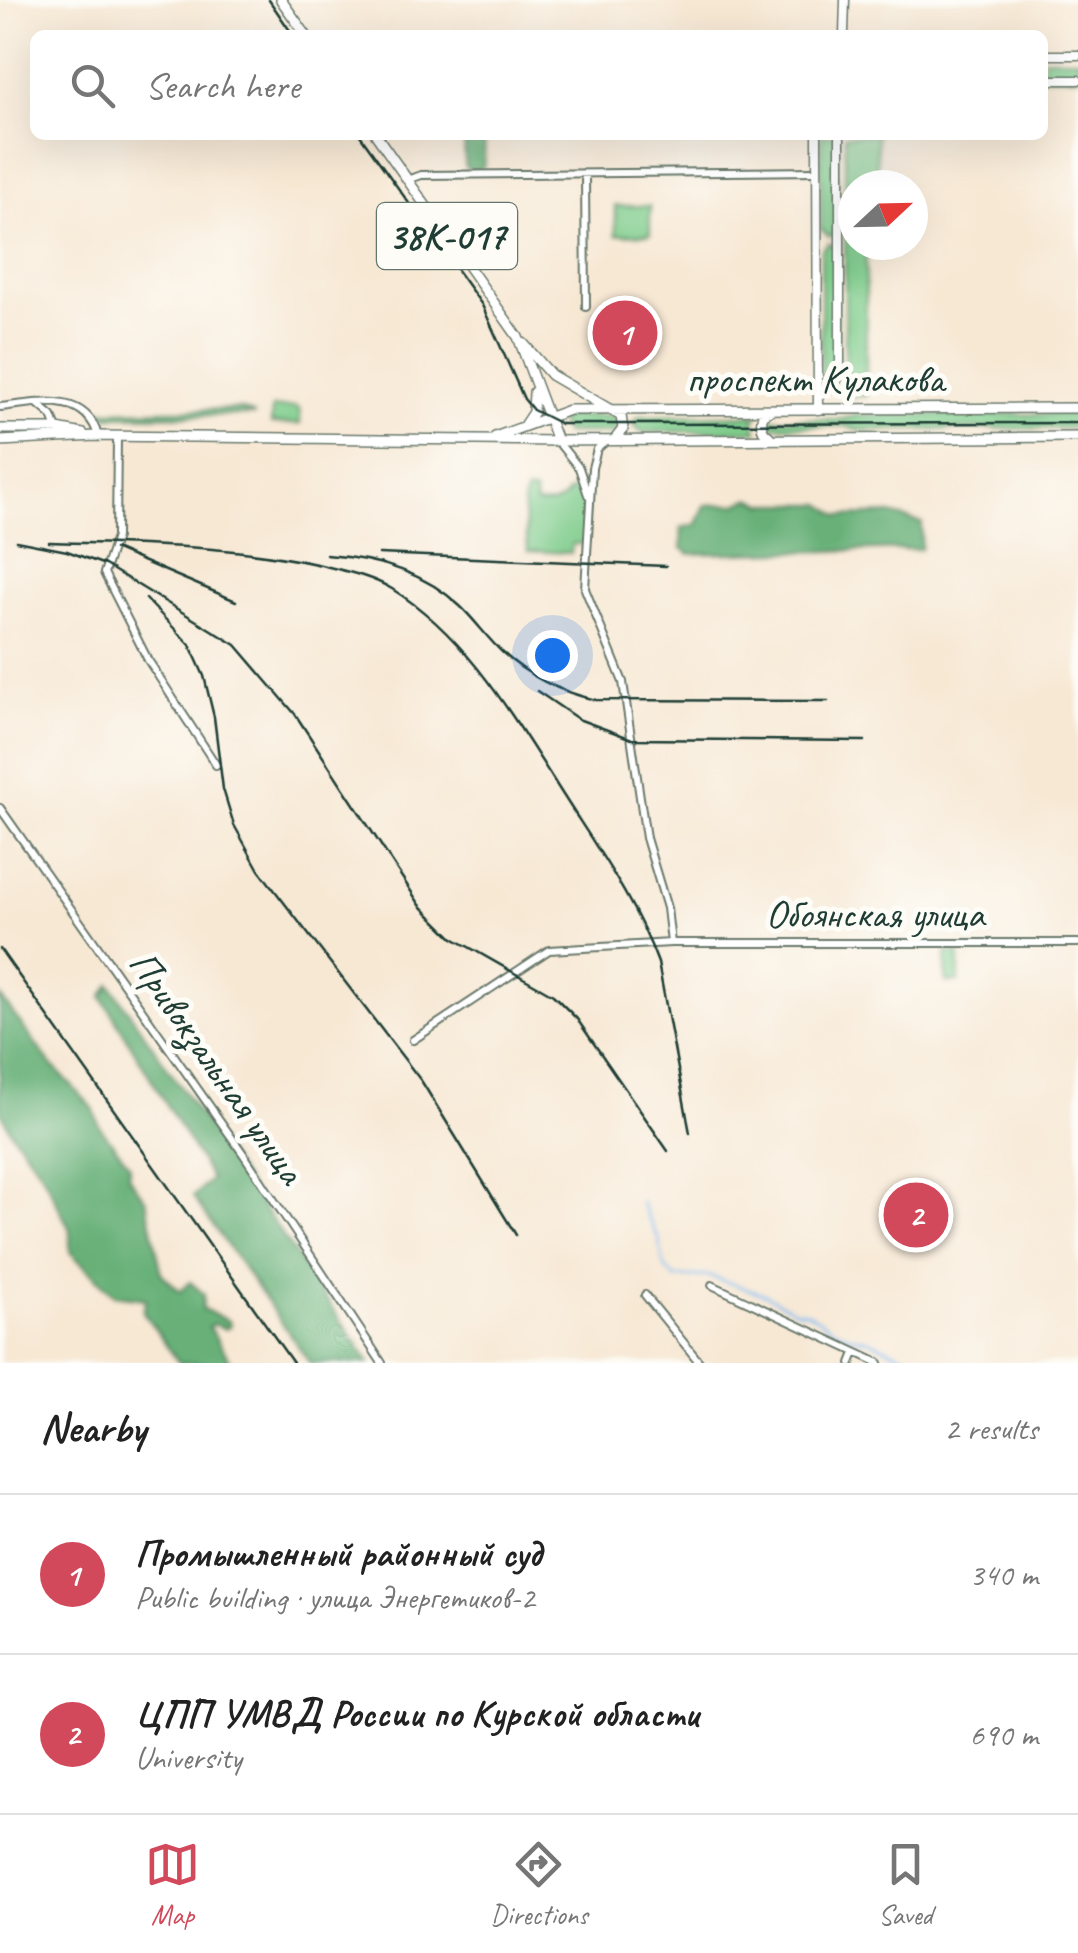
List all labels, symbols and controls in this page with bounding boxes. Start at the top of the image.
search box [30,30,1048,140]
icon: search [65,58,120,113]
text: Search here [145,62,300,109]
north arrow [838,170,928,260]
road number: 38К-017 [377,203,517,269]
pin: 1 [592,296,658,370]
street label: проспект Кулакова [686,354,947,404]
your location [527,630,578,681]
street label: Обоянская улица [766,889,987,939]
street label: Привокзальная улица [118,940,318,1196]
pin: 2 [884,1178,948,1252]
text: Nearby [40,1402,146,1455]
text: 2 results [944,1408,1038,1449]
text: Промышленный районный суд [135,1530,542,1577]
text: 1 [65,1554,80,1595]
text: 340 m [969,1554,1038,1595]
text: Public building · улица Энергетиков-2 [135,1577,535,1618]
text: ЦПП УМВД России по Курской области [135,1690,699,1737]
text: 2 [65,1714,80,1755]
text: 690 m [969,1714,1038,1755]
text: University [135,1737,242,1778]
tab: Map [145,1837,200,1932]
tab: Directions [490,1837,588,1932]
tab: Saved [878,1837,933,1932]

